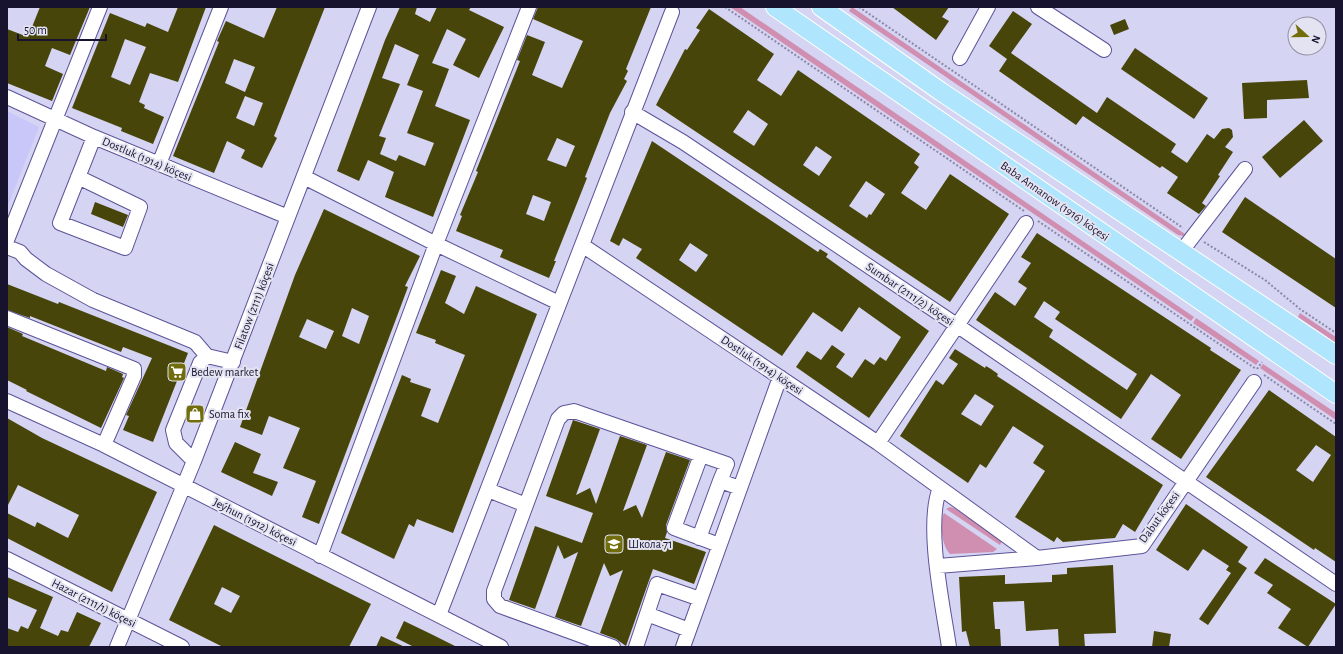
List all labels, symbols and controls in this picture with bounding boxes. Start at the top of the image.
scale bar [18,16,106,42]
north arrow [1287,16,1327,56]
text: 50 m [24,24,47,36]
text: N [1309,34,1322,45]
street label: Dostluk (1914) köçesi [101,135,193,183]
street label: Baba Annanow (1916) köçesi [999,159,1111,243]
street label: Sumbar (2111/2) köçesi [864,260,956,328]
street label: Filatow (2111) köçesi [232,261,276,351]
street label: Dostluk (1914) köçesi [719,333,805,397]
supermarket icon: Bedew market [166,361,188,383]
place label: Bedew market [191,366,258,378]
shop icon: Soma fix [184,403,206,425]
place label: Soma fix [209,408,249,420]
street label: Dabut köçesi [1136,489,1182,545]
street label: Jeýhun (1912) köçesi [211,496,299,549]
school or university icon: Школа 71 [603,533,625,555]
place label: Школа 71 [628,538,672,550]
street label: Hazar (2111/1) köçesi [50,577,138,629]

